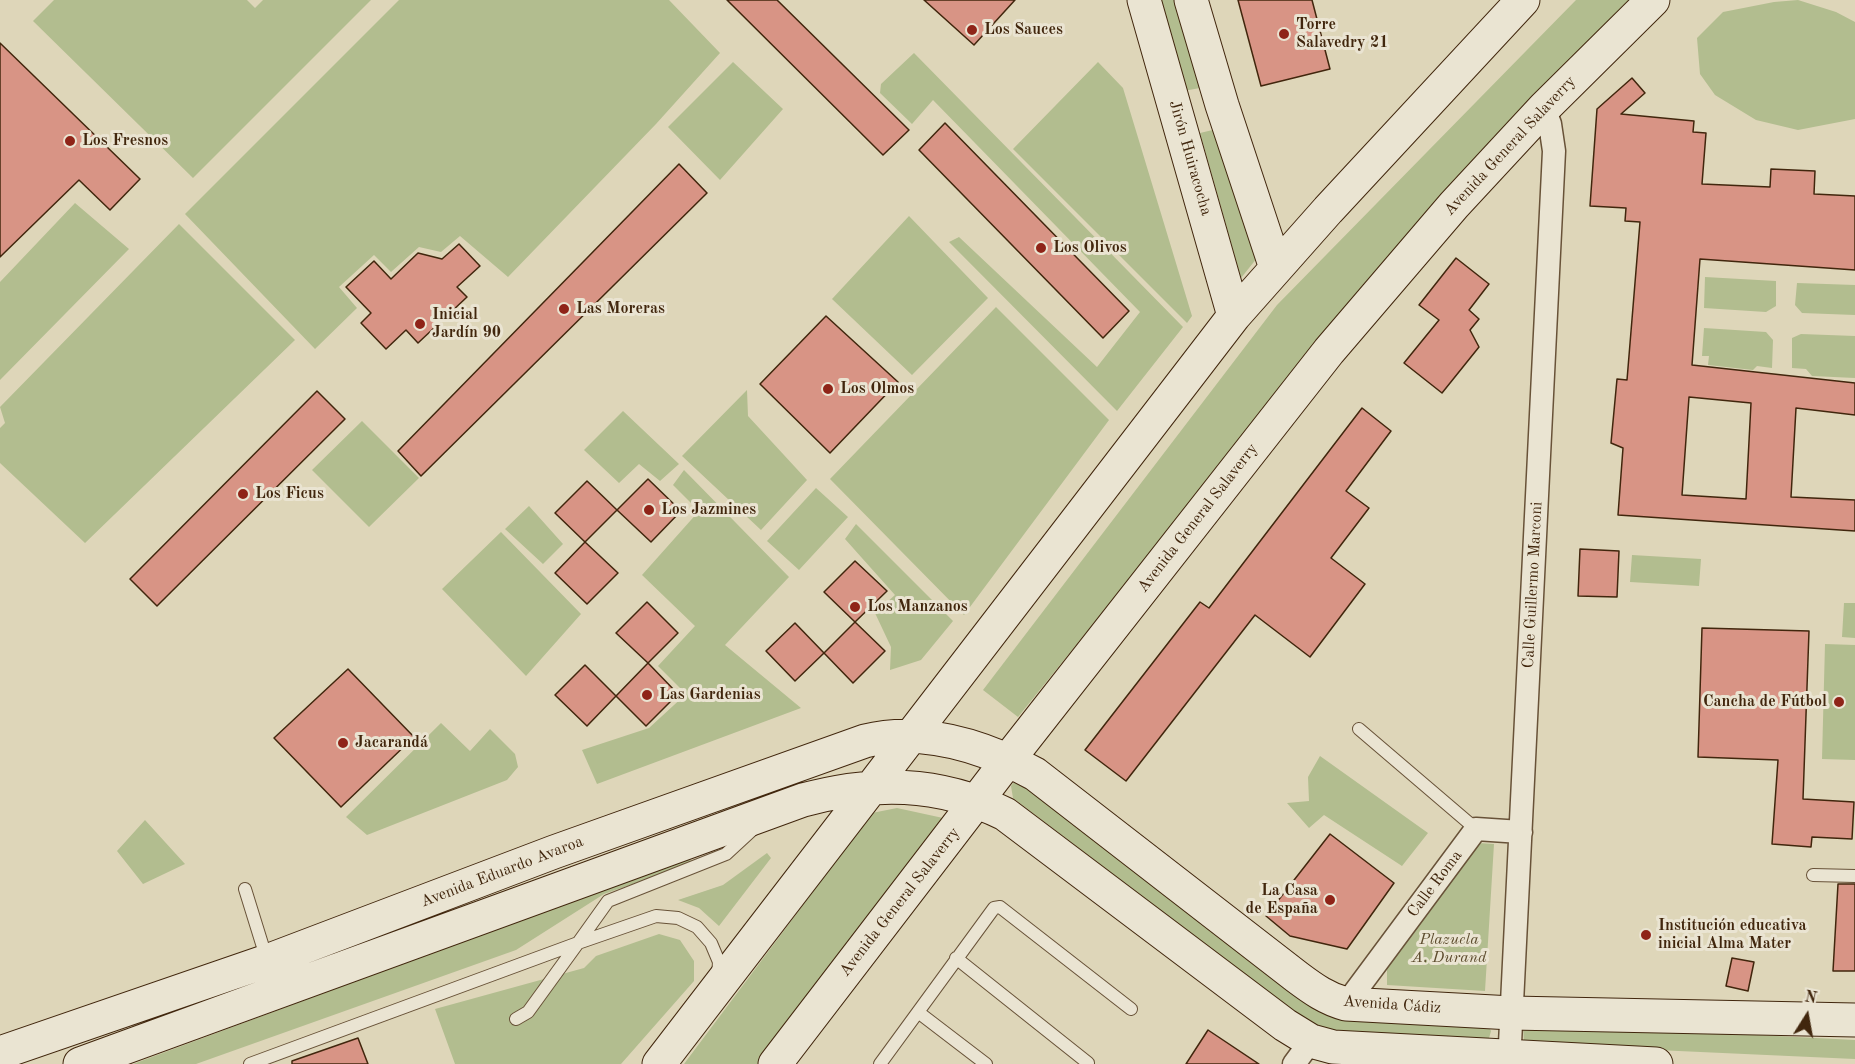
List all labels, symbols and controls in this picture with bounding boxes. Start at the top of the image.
place label: Torre Salavedry 21 [1296,15,1388,53]
place label: Los Sauces [984,20,1063,40]
marker: Los Sauces [965,23,979,37]
marker: Torre Salavedry 21 [1277,27,1291,41]
street label: Avenida General Salaverry [1440,72,1580,220]
street label: Jirón Huiracocha [1164,98,1216,218]
place label: Los Fresnos [82,131,168,151]
marker: Los Fresnos [63,134,77,148]
place label: Los Olivos [1053,238,1127,258]
marker: Los Olivos [1034,241,1048,255]
place label: Las Moreras [576,299,665,319]
marker: Las Moreras [557,302,571,316]
place label: Inicial Jardín 90 [432,305,501,343]
marker: Inicial Jardín 90 [413,317,427,331]
place label: Los Olmos [840,379,914,399]
marker: Los Olmos [821,382,835,396]
street label: Avenida General Salaverry [1134,439,1262,597]
place label: Los Ficus [255,484,324,504]
marker: Los Ficus [236,487,250,501]
place label: Los Jazmines [661,500,756,520]
street label: Calle Guillermo Marconi [1519,501,1547,669]
marker: Los Jazmines [642,503,656,517]
place label: Los Manzanos [867,597,968,617]
marker: Los Manzanos [848,600,862,614]
place label: Las Gardenias [659,685,761,705]
marker: Las Gardenias [640,688,654,702]
place label: Cancha de Fútbol [1703,692,1827,712]
marker: Cancha de Fútbol [1832,695,1846,709]
place label: Jacarandá [355,733,428,753]
marker: Jacarandá [336,736,350,750]
street label: Avenida General Salaverry [836,823,964,981]
street label: Avenida Eduardo Avaroa [418,832,586,912]
street label: Calle Roma [1404,847,1466,921]
place label: La Casa de España [1246,881,1318,919]
marker: La Casa de España [1323,893,1337,907]
place label: Institución educativa inicial Alma Mater [1658,916,1807,954]
marker: Institución educativa inicial Alma Mater [1639,928,1653,942]
park label: Plazuela A. Durand [1412,930,1486,968]
north arrow [1777,986,1837,1046]
text: N [1803,989,1818,1007]
street label: Avenida Cádiz [1342,992,1442,1018]

